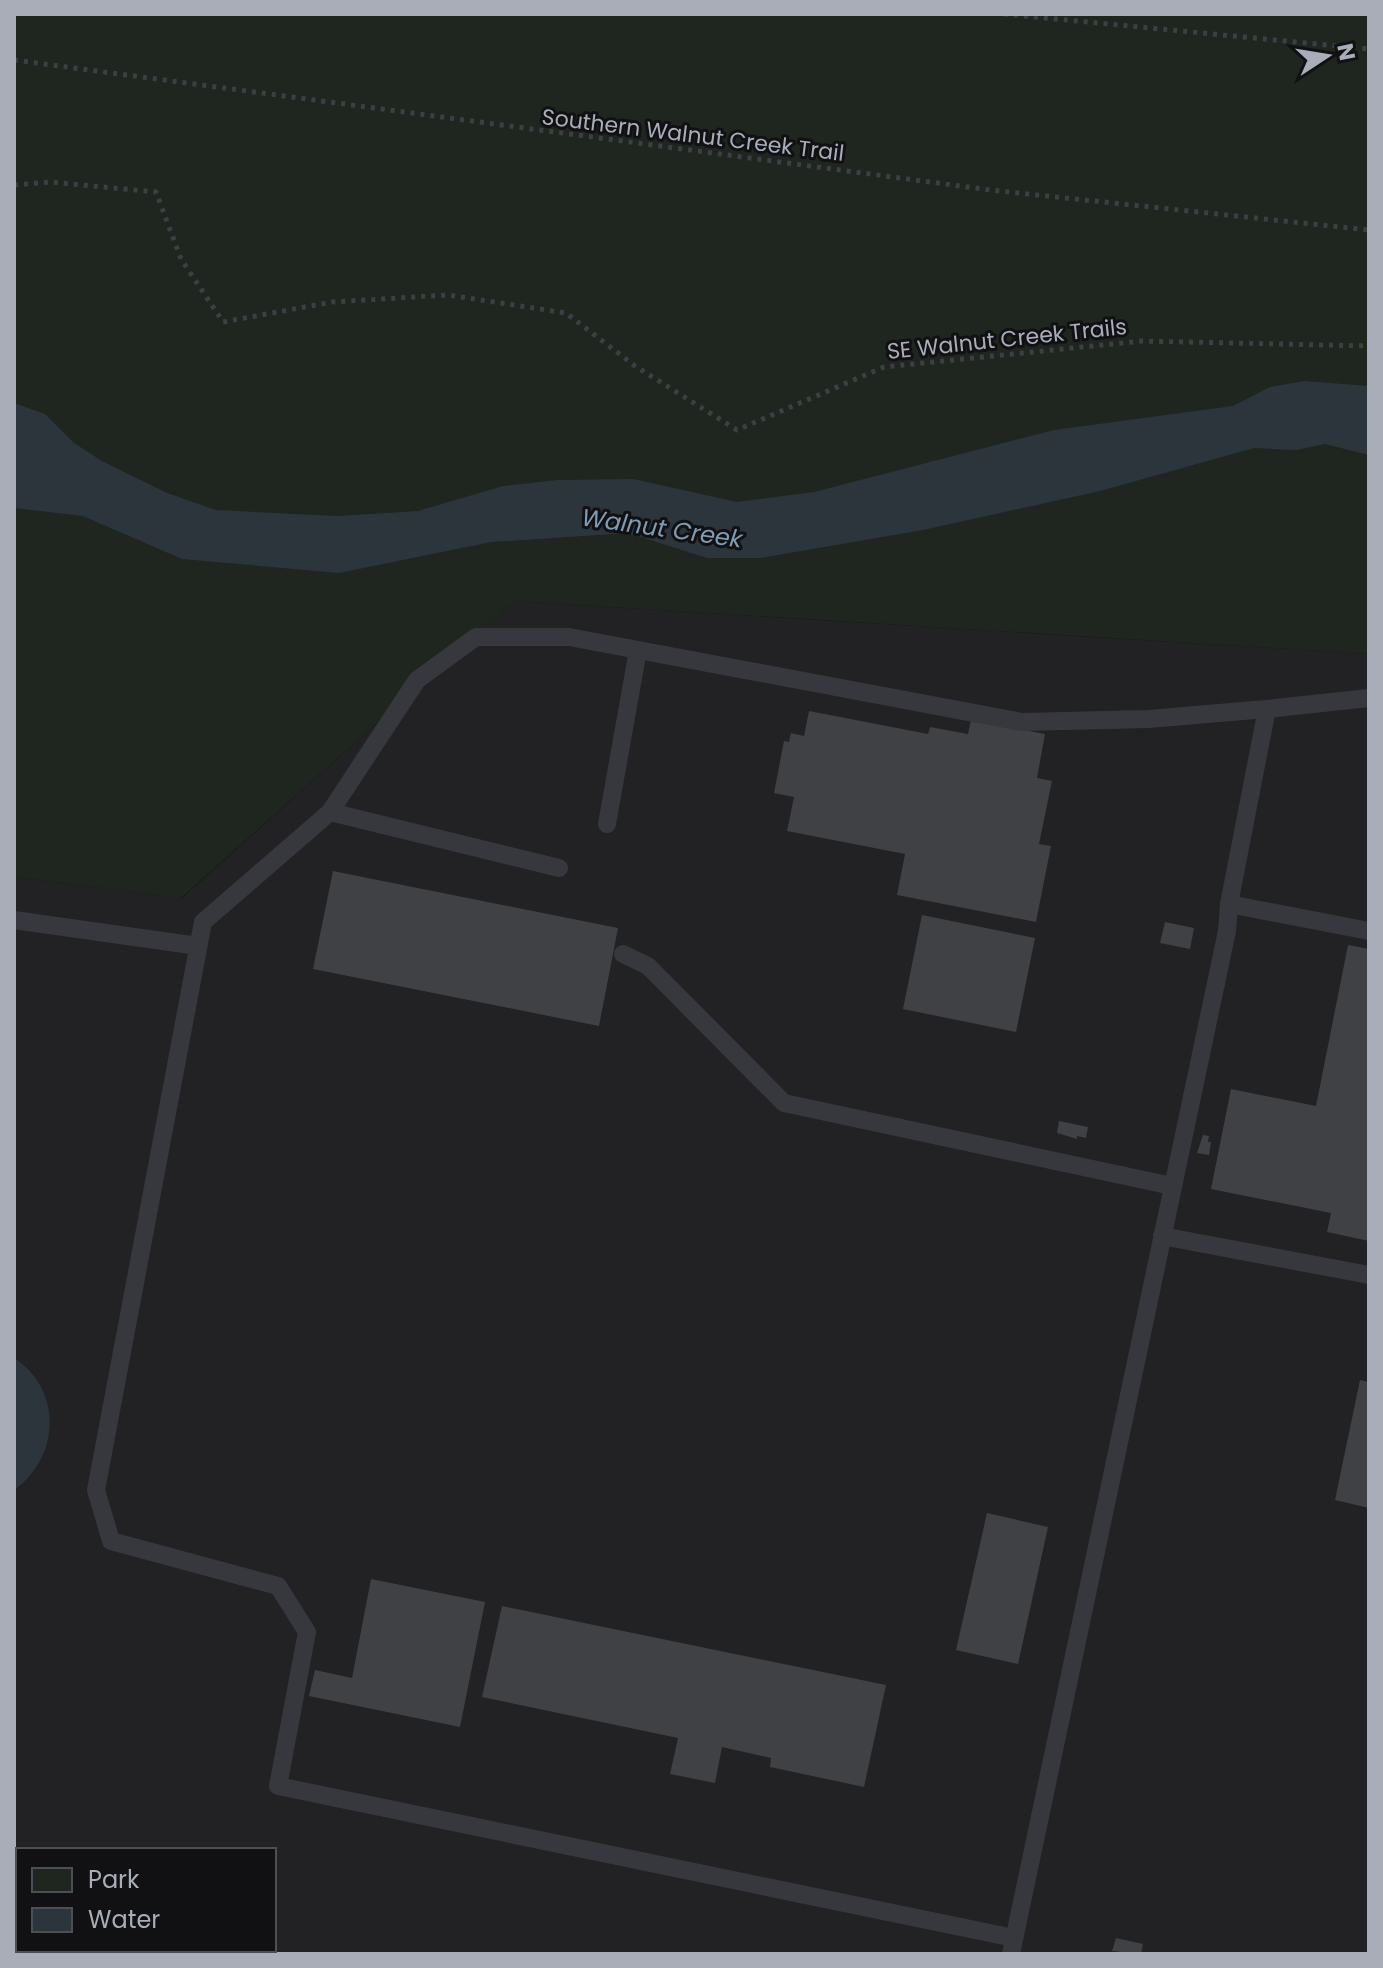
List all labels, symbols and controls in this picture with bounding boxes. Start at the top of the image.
north arrow [1287,16,1367,96]
text: N [1329,41,1363,63]
street label: Southern Walnut Creek Trail [540,101,846,169]
street label: SE Walnut Creek Trails [886,311,1128,367]
water label: Walnut Creek [580,500,746,556]
legend [16,1848,276,1952]
text: Park [88,1863,140,1896]
text: Water [88,1903,160,1936]

